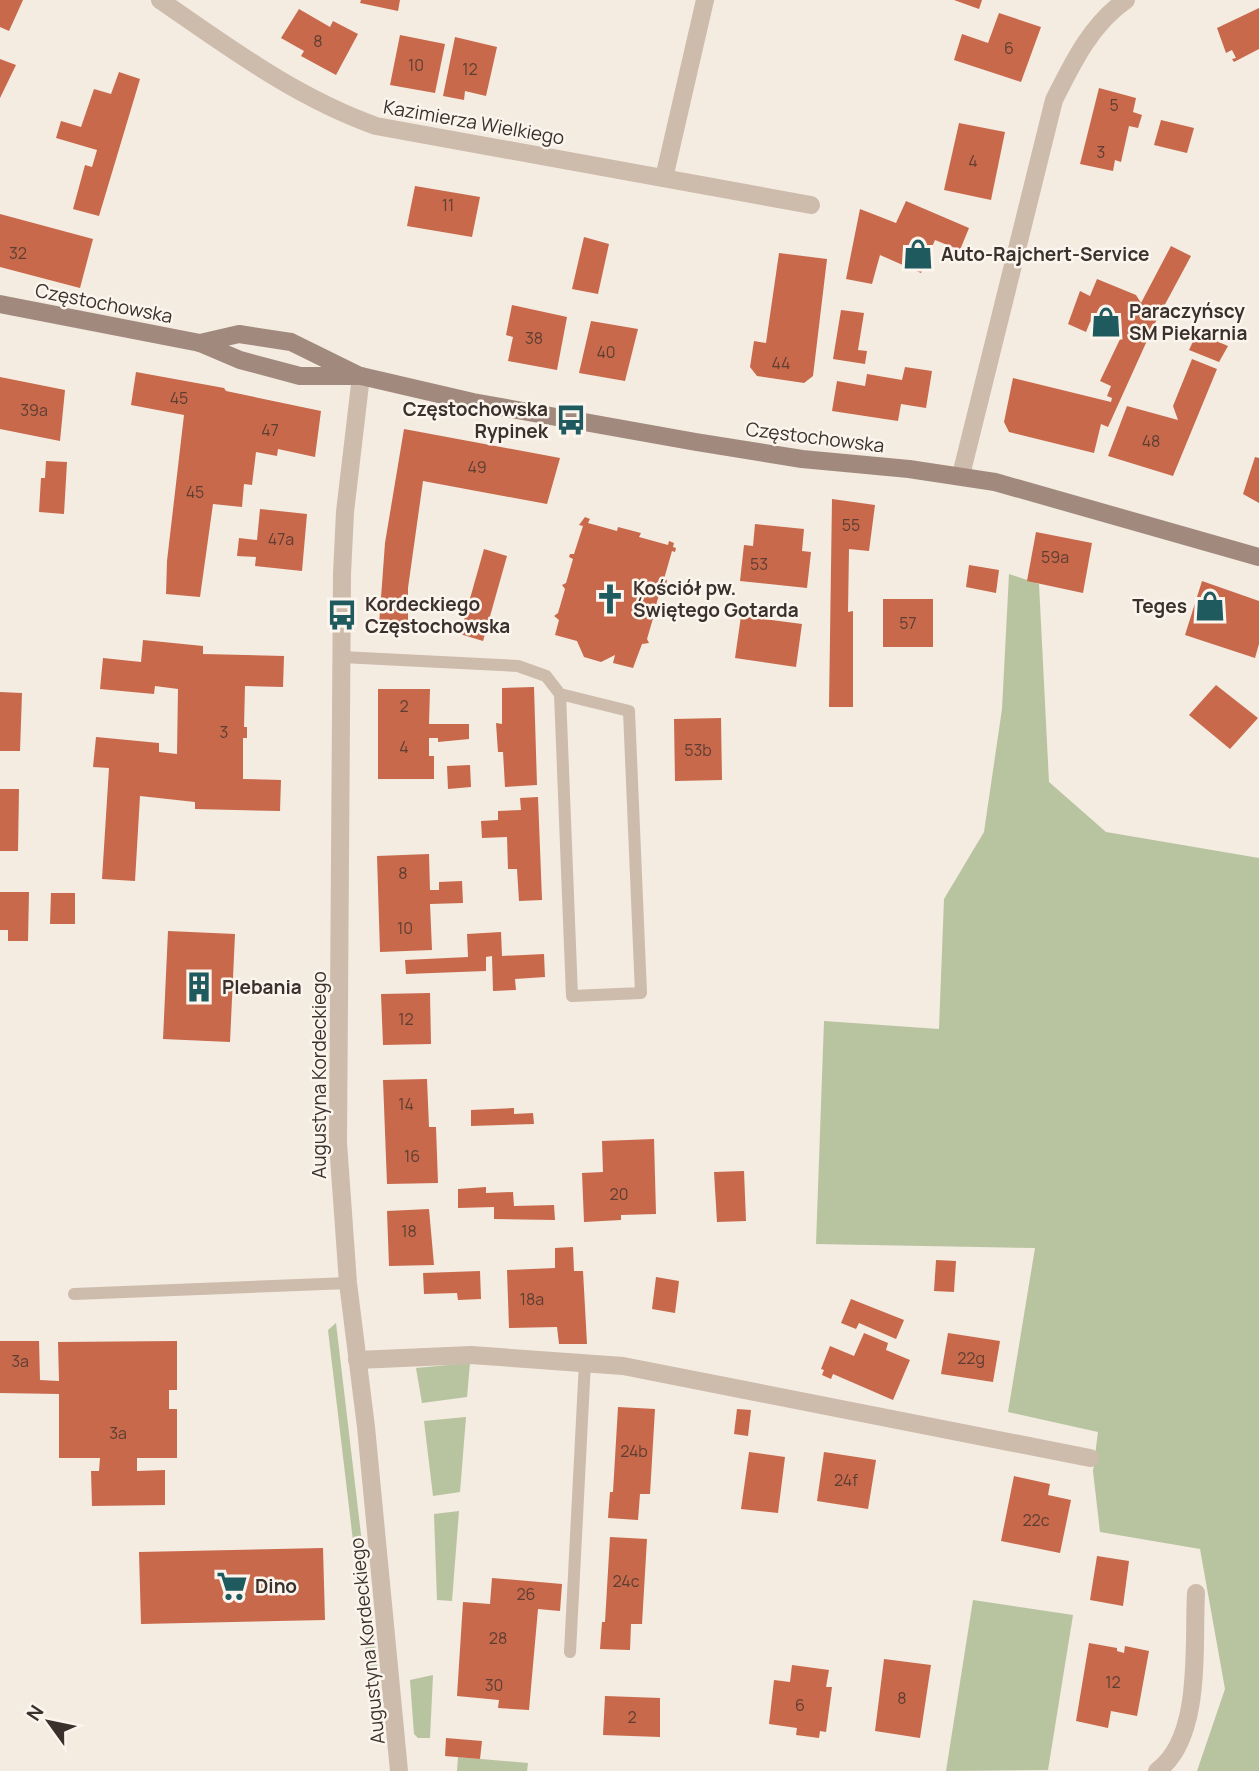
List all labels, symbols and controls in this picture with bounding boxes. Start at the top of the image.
house number: 8 [313,30,323,52]
house number: 6 [1004,37,1014,59]
house number: 10 [408,54,424,76]
house number: 12 [462,58,478,80]
street label: Kazimierza Wielkiego [381,93,567,151]
house number: 5 [1109,94,1119,116]
house number: 3 [1097,141,1105,163]
house number: 4 [968,150,978,172]
house number: 11 [442,194,454,216]
shop icon: Auto-Rajchert-Service [901,237,935,271]
place label: Auto-Rajchert-Service [941,241,1150,267]
house number: 32 [9,242,27,264]
street label: Częstochowska [33,277,175,329]
place label: Paraczyńscy SM Piekarnia [1129,298,1247,346]
shop icon: Paraczyńscy SM Piekarnia [1089,305,1123,339]
house number: 38 [525,327,543,349]
house number: 40 [596,341,616,363]
house number: 44 [771,352,791,374]
house number: 45 [170,387,188,409]
place label: Częstochowska Rypinek [403,396,549,444]
house number: 39a [20,399,48,421]
bus stop icon: Częstochowska Rypinek [554,403,588,437]
street label: Częstochowska [744,416,886,458]
house number: 47 [261,419,279,441]
house number: 48 [1142,430,1160,452]
house number: 49 [467,456,487,478]
house number: 45 [186,481,204,503]
house number: 55 [842,514,860,536]
house number: 47a [268,528,294,550]
house number: 59a [1041,546,1069,568]
house number: 53 [750,553,768,575]
place label: Kościół pw. Świętego Gotarda [633,575,799,623]
church icon: Kościół pw. Świętego Gotarda [593,582,627,616]
shop icon: Teges [1193,589,1227,623]
place label: Kordeckiego Częstochowska [365,591,510,639]
place label: Teges [1132,593,1187,619]
bus stop icon: Kordeckiego Częstochowska [325,598,359,632]
house number: 57 [899,612,917,634]
house number: 2 [399,695,409,717]
house number: 3 [220,721,228,743]
house number: 4 [399,736,409,758]
house number: 53b [684,739,712,761]
house number: 8 [398,862,408,884]
house number: 10 [397,917,413,939]
building icon: Plebania [182,970,216,1004]
street label: Augustyna Kordeckiego [306,971,332,1179]
place label: Plebania [222,974,302,1000]
house number: 12 [398,1008,414,1030]
house number: 14 [398,1093,414,1115]
house number: 16 [404,1145,420,1167]
house number: 20 [610,1183,628,1205]
house number: 18 [401,1220,417,1242]
house number: 18a [520,1288,544,1310]
house number: 22g [957,1347,985,1369]
house number: 3a [11,1350,29,1372]
house number: 3a [109,1422,127,1444]
house number: 24b [620,1440,648,1462]
house number: 24f [834,1469,858,1491]
house number: 22c [1022,1509,1050,1531]
street label: Augustyna Kordeckiego [343,1536,391,1746]
supermarket icon: Dino [215,1569,249,1603]
house number: 24c [612,1570,640,1592]
place label: Dino [255,1573,297,1599]
house number: 26 [516,1583,536,1605]
house number: 28 [489,1627,507,1649]
house number: 12 [1105,1671,1121,1693]
house number: 30 [485,1674,503,1696]
north arrow [14,1687,84,1757]
house number: 8 [897,1687,907,1709]
house number: 6 [795,1694,805,1716]
text: N [20,1700,49,1726]
house number: 2 [627,1706,637,1728]

